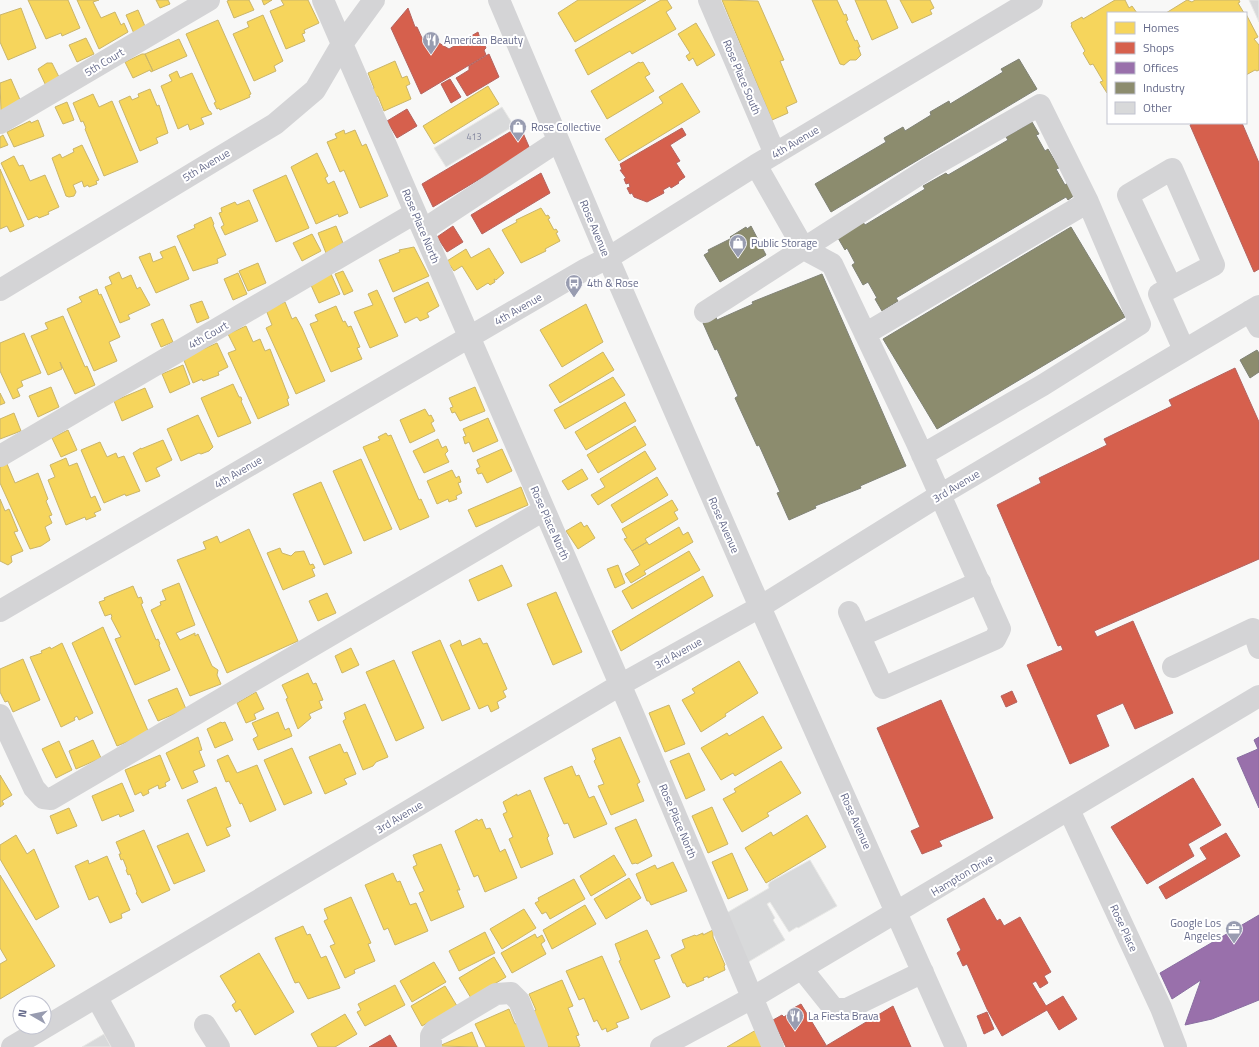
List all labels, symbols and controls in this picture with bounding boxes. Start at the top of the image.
legend [1107,12,1247,124]
text: Homes [1143,18,1179,37]
restaurant icon: American Beauty [421,30,441,55]
place label: American Beauty [444,32,524,48]
street label: Rose Place South [719,37,765,117]
text: Shops [1143,38,1175,57]
street label: 5th Court [81,44,127,80]
text: Offices [1143,58,1179,77]
text: Industry [1143,78,1185,97]
text: Other [1143,98,1172,117]
shop icon: Rose Collective [508,117,528,142]
place label: Rose Collective [531,119,601,135]
street label: 4th Avenue [768,121,822,162]
house number: 413 [466,130,482,143]
street label: 5th Avenue [179,144,233,185]
street label: Rose Place North [398,186,444,266]
street label: Rose Avenue [576,197,614,259]
shop icon: Public Storage [728,233,748,258]
place label: Public Storage [751,235,818,251]
bus stop icon: 4th & Rose [564,273,584,298]
place label: 4th & Rose [587,275,639,291]
street label: 4th Avenue [491,289,545,329]
street label: 4th Court [185,317,231,353]
street label: 4th Avenue [211,452,265,492]
street label: 3rd Avenue [929,465,983,506]
street label: Rose Place North [526,483,574,563]
street label: Rose Avenue [704,494,744,556]
street label: 3rd Avenue [651,633,705,673]
street label: Rose Place North [655,781,701,861]
street label: Rose Avenue [836,790,876,852]
street label: 3rd Avenue [372,796,426,837]
street label: Hampton Drive [928,850,996,900]
street label: Rose Place [1106,902,1142,955]
place label: Google Los Angeles [1170,915,1221,944]
office icon: Google Los Angeles [1224,919,1244,944]
north arrow [12,995,52,1035]
restaurant icon: La Fiesta Brava [785,1006,805,1031]
text: N [14,1008,31,1018]
place label: La Fiesta Brava [808,1008,879,1024]

